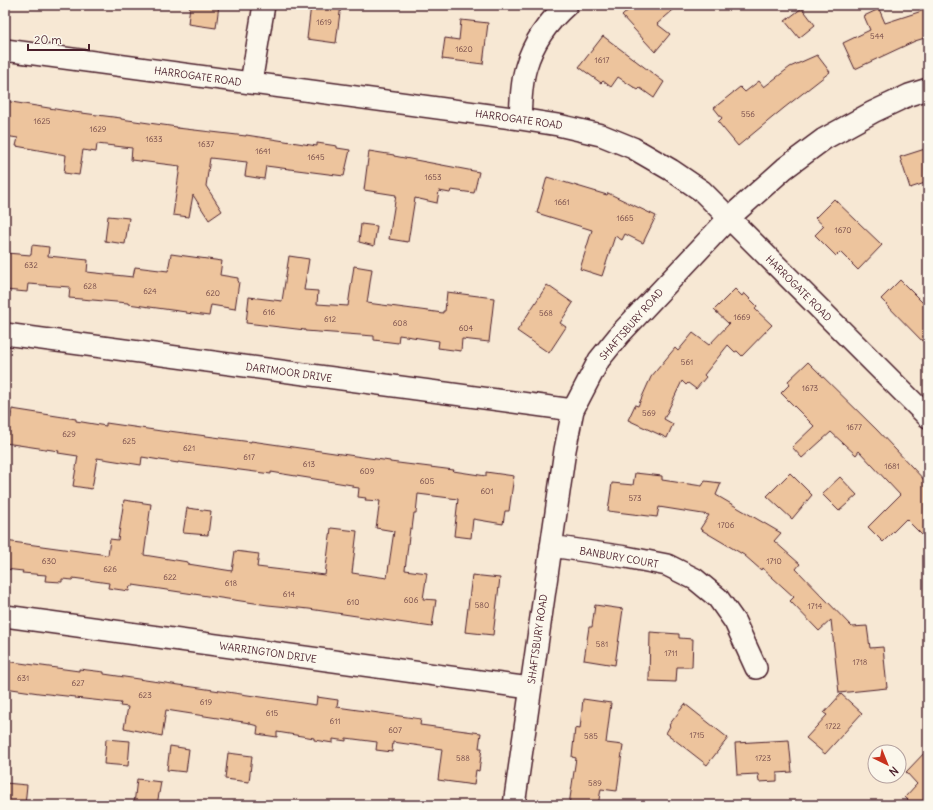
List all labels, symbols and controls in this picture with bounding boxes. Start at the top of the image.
house number: 1619 [316,17,332,27]
scale bar [28,26,89,52]
house number: 544 [870,31,884,41]
text: 20 m [34,32,62,47]
house number: 1620 [455,44,473,54]
house number: 1617 [595,55,610,65]
street label: HARROGATE ROAD [153,64,243,89]
street label: HARROGATE ROAD [474,107,564,132]
house number: 556 [741,109,755,119]
house number: 1625 [34,116,51,126]
house number: 1629 [90,124,107,134]
house number: 1633 [146,134,163,144]
house number: 1637 [198,139,214,149]
house number: 1641 [255,146,271,156]
house number: 1645 [307,152,325,162]
house number: 1653 [425,172,442,182]
house number: 1661 [554,197,570,207]
house number: 1665 [616,213,634,223]
house number: 1670 [835,225,851,235]
street label: HARROGATE ROAD [763,253,834,324]
house number: 632 [24,260,38,270]
house number: 628 [83,281,97,291]
house number: 624 [143,286,157,296]
street label: SHAFTSBURY ROAD [597,286,666,363]
house number: 620 [206,288,220,298]
house number: 616 [263,307,276,317]
house number: 568 [539,308,553,318]
house number: 1669 [733,312,751,322]
house number: 612 [324,314,337,324]
house number: 608 [393,318,408,328]
house number: 604 [459,323,474,333]
house number: 561 [681,357,693,367]
street label: DARTMOOR DRIVE [245,360,333,385]
house number: 1673 [802,383,819,393]
house number: 569 [642,408,656,418]
house number: 1677 [846,422,862,432]
house number: 629 [62,429,76,439]
house number: 625 [122,436,136,446]
house number: 621 [183,443,195,453]
house number: 617 [243,452,255,462]
house number: 613 [303,459,316,469]
house number: 1681 [884,461,900,471]
house number: 609 [360,466,375,476]
house number: 605 [420,476,435,486]
house number: 601 [480,486,494,496]
house number: 573 [628,493,642,503]
house number: 1706 [718,520,735,530]
street label: BANBURY COURT [578,544,659,571]
house number: 630 [42,556,56,566]
house number: 1710 [766,556,782,566]
house number: 626 [103,564,117,574]
house number: 622 [163,572,177,582]
house number: 618 [225,578,238,588]
house number: 614 [283,589,296,599]
street label: SHAFTSBURY ROAD [525,593,550,685]
house number: 606 [404,595,419,605]
house number: 610 [346,597,360,607]
house number: 580 [475,600,489,610]
house number: 1714 [808,601,823,611]
street label: WARRINGTON DRIVE [218,639,318,666]
house number: 581 [596,639,608,649]
house number: 1711 [664,648,678,658]
house number: 1718 [853,657,868,667]
house number: 631 [17,673,29,683]
house number: 627 [72,678,85,688]
house number: 623 [138,690,152,700]
house number: 619 [200,697,213,707]
house number: 615 [266,708,279,718]
house number: 611 [330,716,340,726]
house number: 1722 [825,721,842,731]
house number: 607 [388,725,402,735]
house number: 1715 [690,730,705,740]
house number: 585 [584,731,598,741]
north arrow [867,744,907,784]
house number: 588 [456,753,470,763]
house number: 1723 [755,753,771,763]
text: N [886,764,901,779]
house number: 589 [588,778,602,788]

